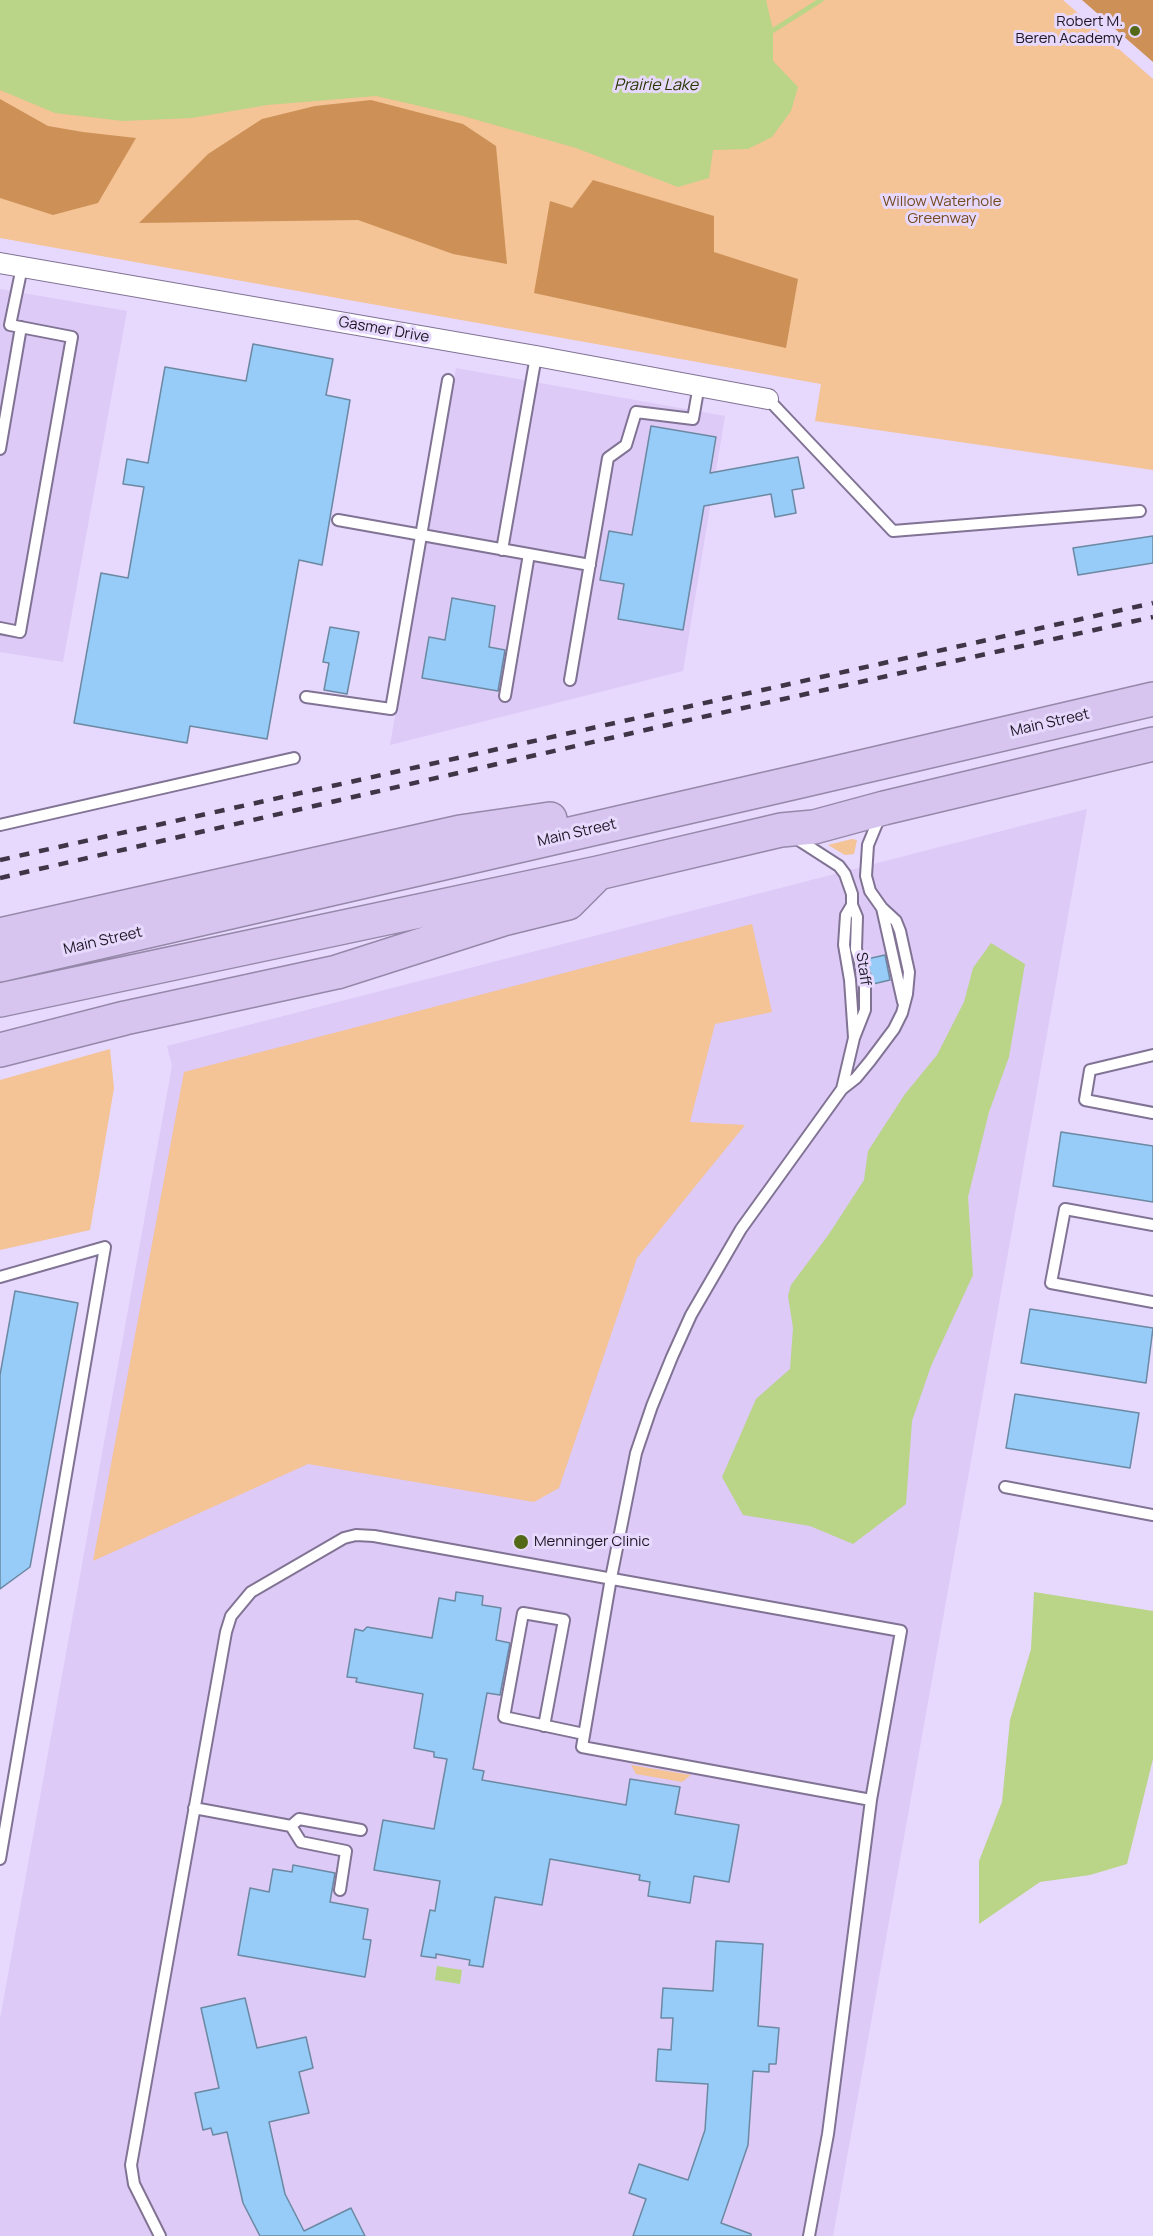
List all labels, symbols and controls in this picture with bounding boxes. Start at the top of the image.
place label: Robert M. Beren Academy [1015,13,1123,48]
marker: Robert M. Beren Academy [1128,24,1142,38]
water label: Prairie Lake [614,76,698,96]
park label: Willow Waterhole Greenway [883,193,1001,228]
street label: Gasmer Drive [337,313,431,347]
street label: Main Street [1009,705,1091,741]
street label: Main Street [536,815,618,851]
street label: Main Street [62,923,144,959]
street label: Staff [852,951,874,987]
marker: Menninger Clinic [512,1533,530,1551]
place label: Menninger Clinic [534,1533,650,1551]

